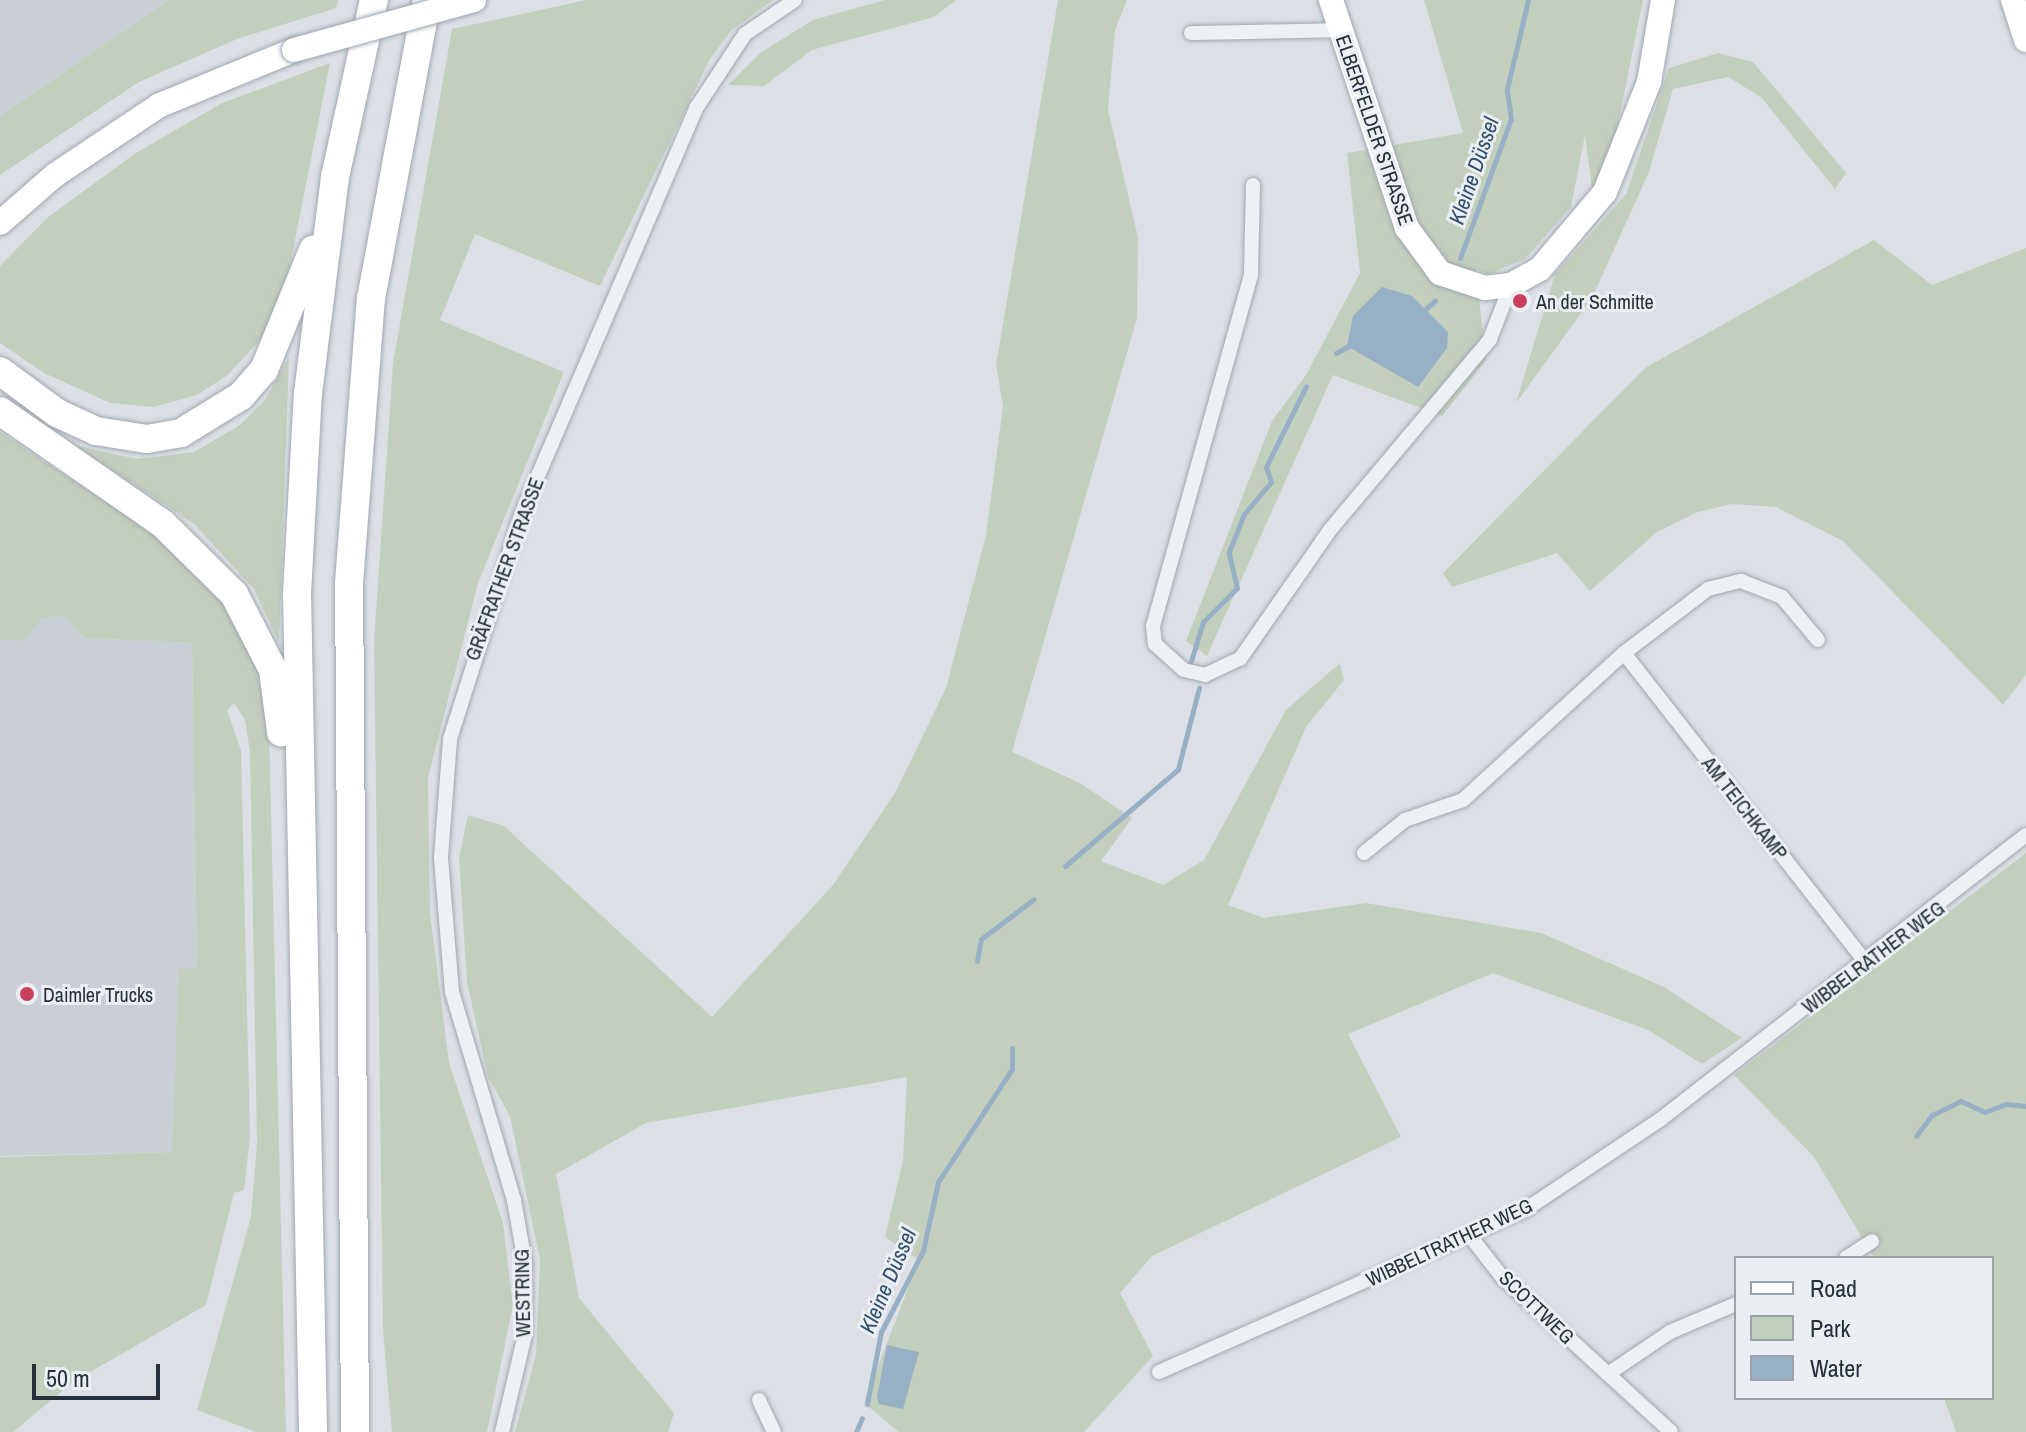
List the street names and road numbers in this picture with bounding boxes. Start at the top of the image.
street label: ELBERFELDER STRASSE [1331,32,1419,228]
street label: GRÄFRATHER STRASSE [460,474,548,664]
street label: AM TEICHKAMP [1697,751,1793,865]
street label: WIBBELRATHER WEG [1797,896,1949,1018]
street label: WIBBELTRATHER WEG [1362,1193,1536,1291]
street label: WESTRING [509,1249,535,1337]
street label: SCOTTWEG [1495,1265,1579,1349]

